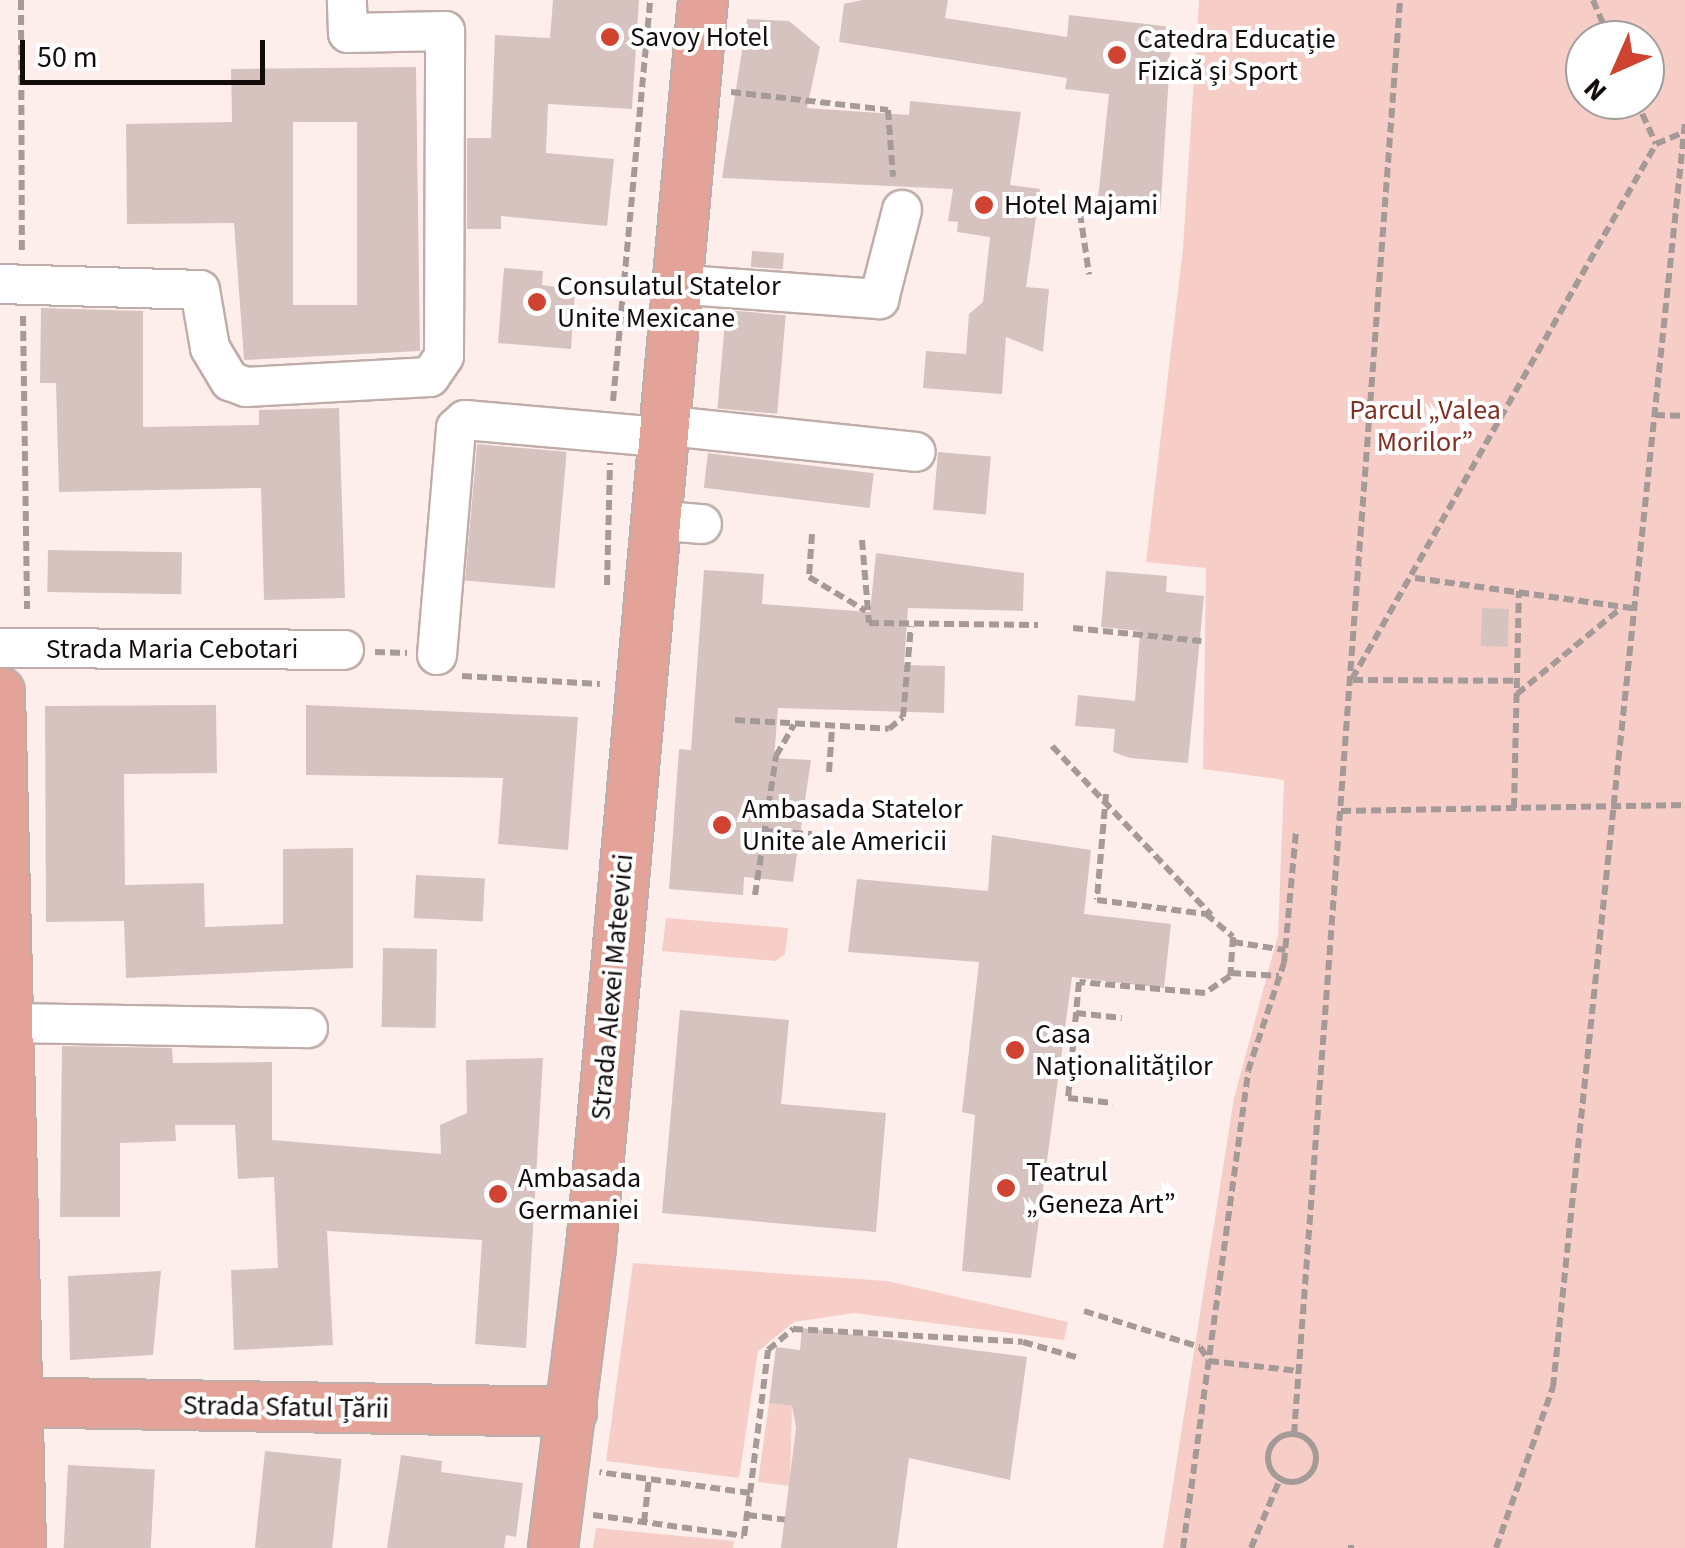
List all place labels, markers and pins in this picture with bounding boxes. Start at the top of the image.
place label: Savoy Hotel [630,20,769,54]
place label: Catedra Educație Fizică și Sport [1137,22,1336,88]
marker: Savoy Hotel [599,26,621,48]
marker: Catedra Educație Fizică și Sport [1106,44,1128,66]
place label: Hotel Majami [1004,188,1158,222]
marker: Hotel Majami [973,194,995,216]
place label: Consulatul Statelor Unite Mexicane [557,269,781,335]
marker: Consulatul Statelor Unite Mexicane [526,291,548,313]
place label: Ambasada Statelor Unite ale Americii [742,792,963,858]
marker: Ambasada Statelor Unite ale Americii [711,814,733,836]
place label: Casa Naționalităților [1035,1017,1213,1083]
marker: Casa Naționalităților [1004,1039,1026,1061]
place label: Teatrul „Geneza Art” [1026,1155,1176,1221]
place label: Ambasada Germaniei [518,1161,641,1227]
marker: Teatrul „Geneza Art” [995,1177,1017,1199]
marker: Ambasada Germaniei [487,1183,509,1205]

